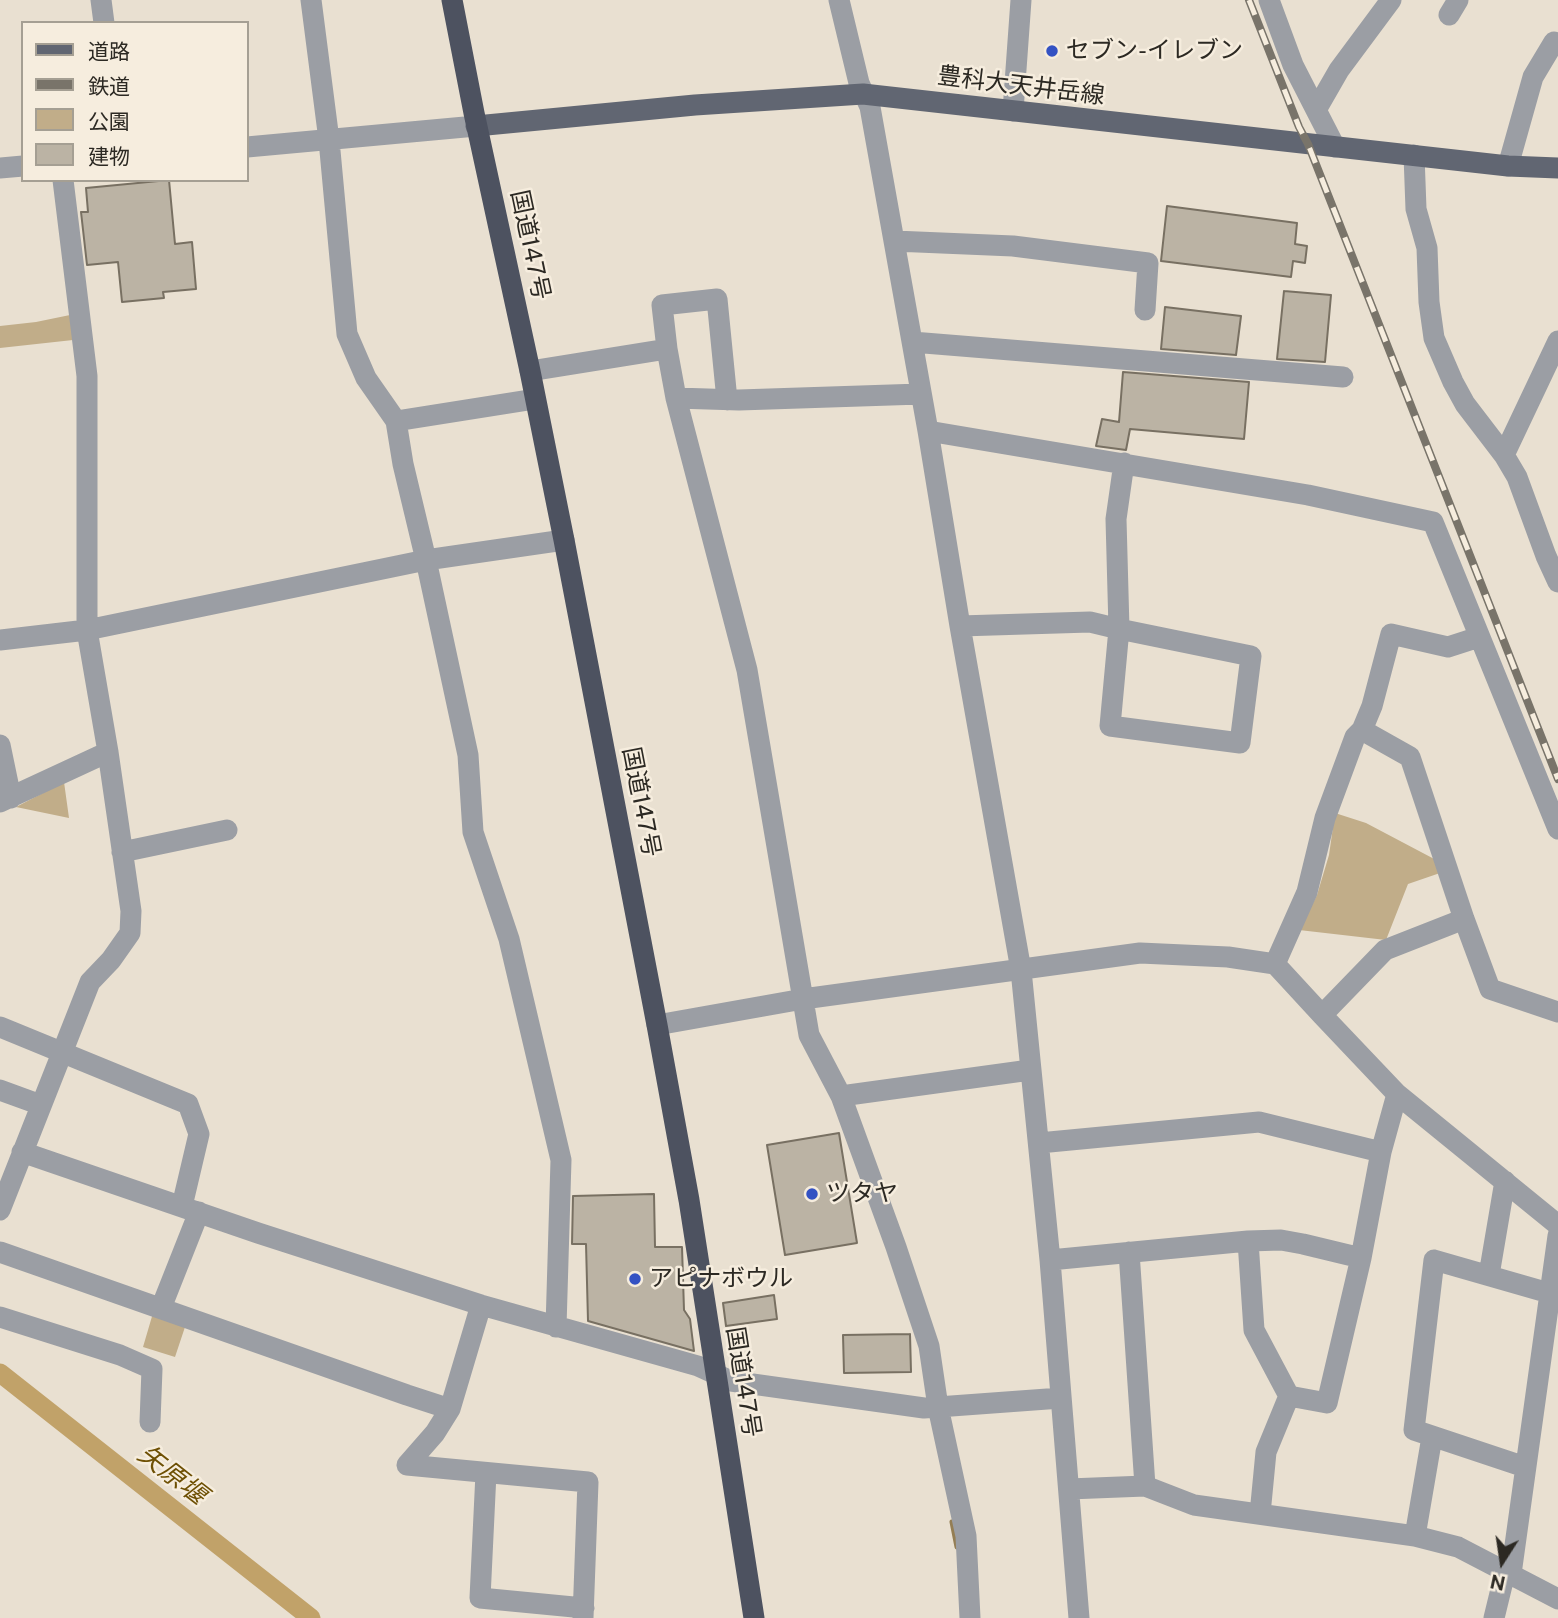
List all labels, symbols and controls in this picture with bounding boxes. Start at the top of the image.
legend [21,21,248,182]
place label: セブン-イレブン [1066,37,1243,65]
text: 道路 [88,39,130,64]
marker: セブン-イレブン [1044,43,1060,59]
street label: 豊科大天井岳線 [936,61,1106,111]
text: 鉄道 [88,74,130,99]
text: 公園 [88,109,130,134]
text: 建物 [88,144,130,169]
street label: 国道147号 [504,188,556,302]
street label: 国道147号 [616,745,666,859]
place label: ツタヤ [826,1180,898,1208]
marker: ツタヤ [804,1186,820,1202]
place label: アピナボウル [649,1265,793,1293]
marker: アピナボウル [627,1271,643,1287]
street label: 国道147号 [720,1325,766,1439]
water label: 矢原堰 [132,1439,212,1511]
north arrow [1467,1527,1537,1597]
text: N [1488,1570,1507,1595]

